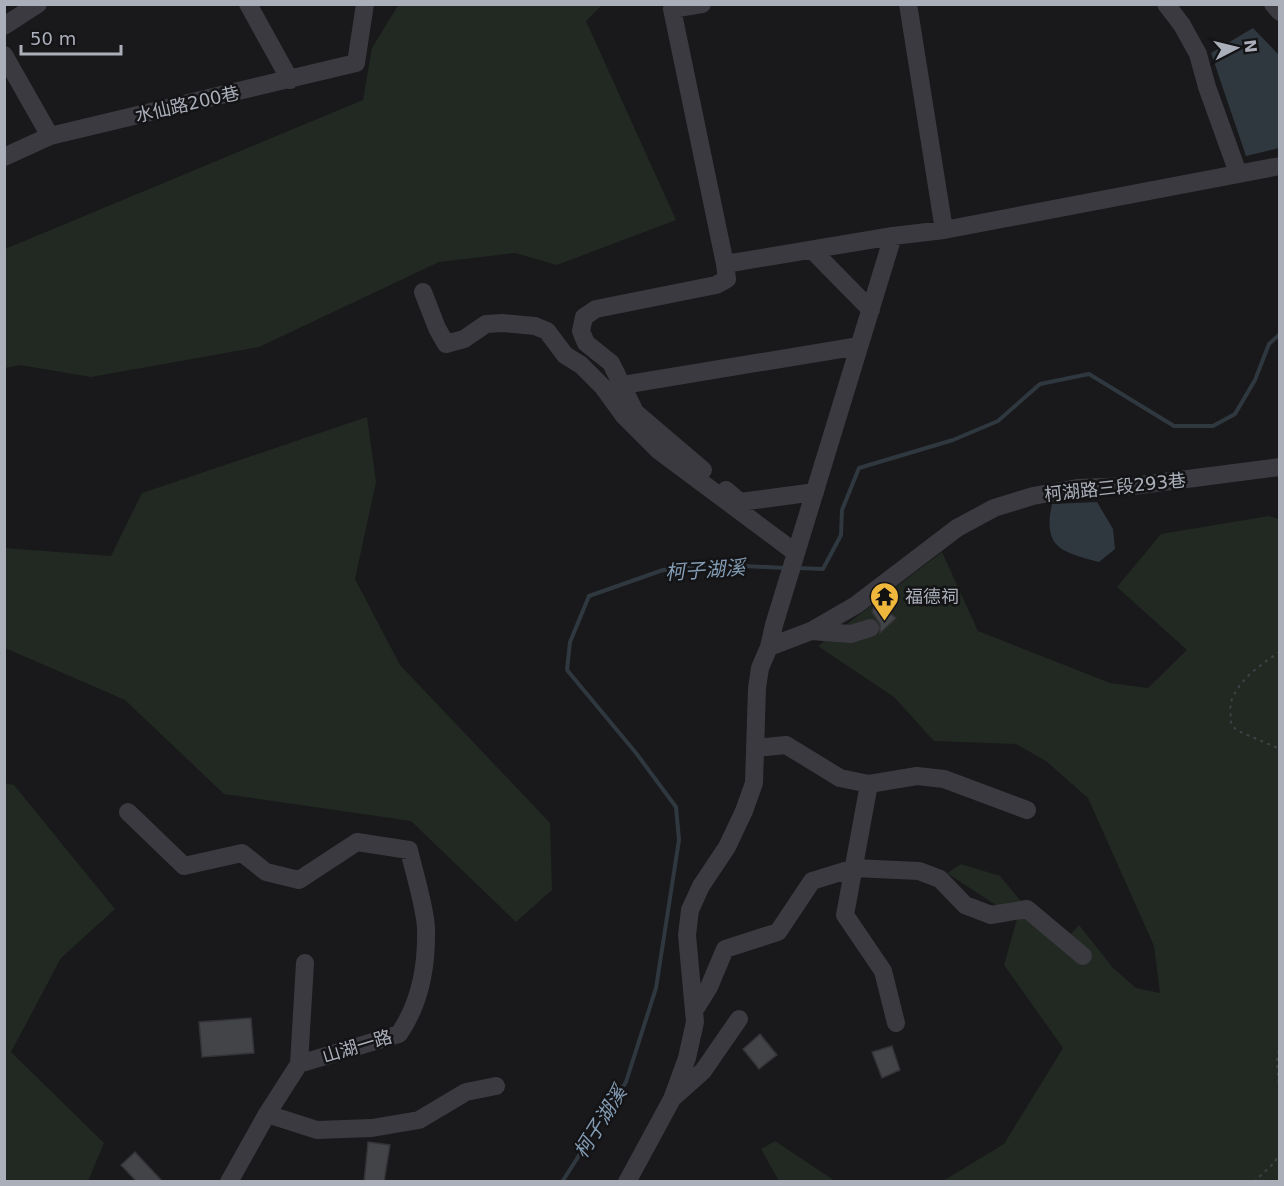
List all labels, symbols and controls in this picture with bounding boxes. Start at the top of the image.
scale bar [21,18,122,56]
north arrow [1206,18,1266,78]
text: 50 m [30,28,76,49]
text: N [1240,38,1261,54]
street label: 水仙路200巷 [133,82,241,126]
street label: 柯湖路三段293巷 [1043,469,1187,505]
water label: 柯子湖溪 [664,555,749,585]
temple icon: 福德祠 [868,580,900,622]
place label: 福德祠 [905,586,959,607]
street label: 山湖一路 [320,1025,394,1067]
water label: 柯子湖溪 [569,1079,633,1162]

